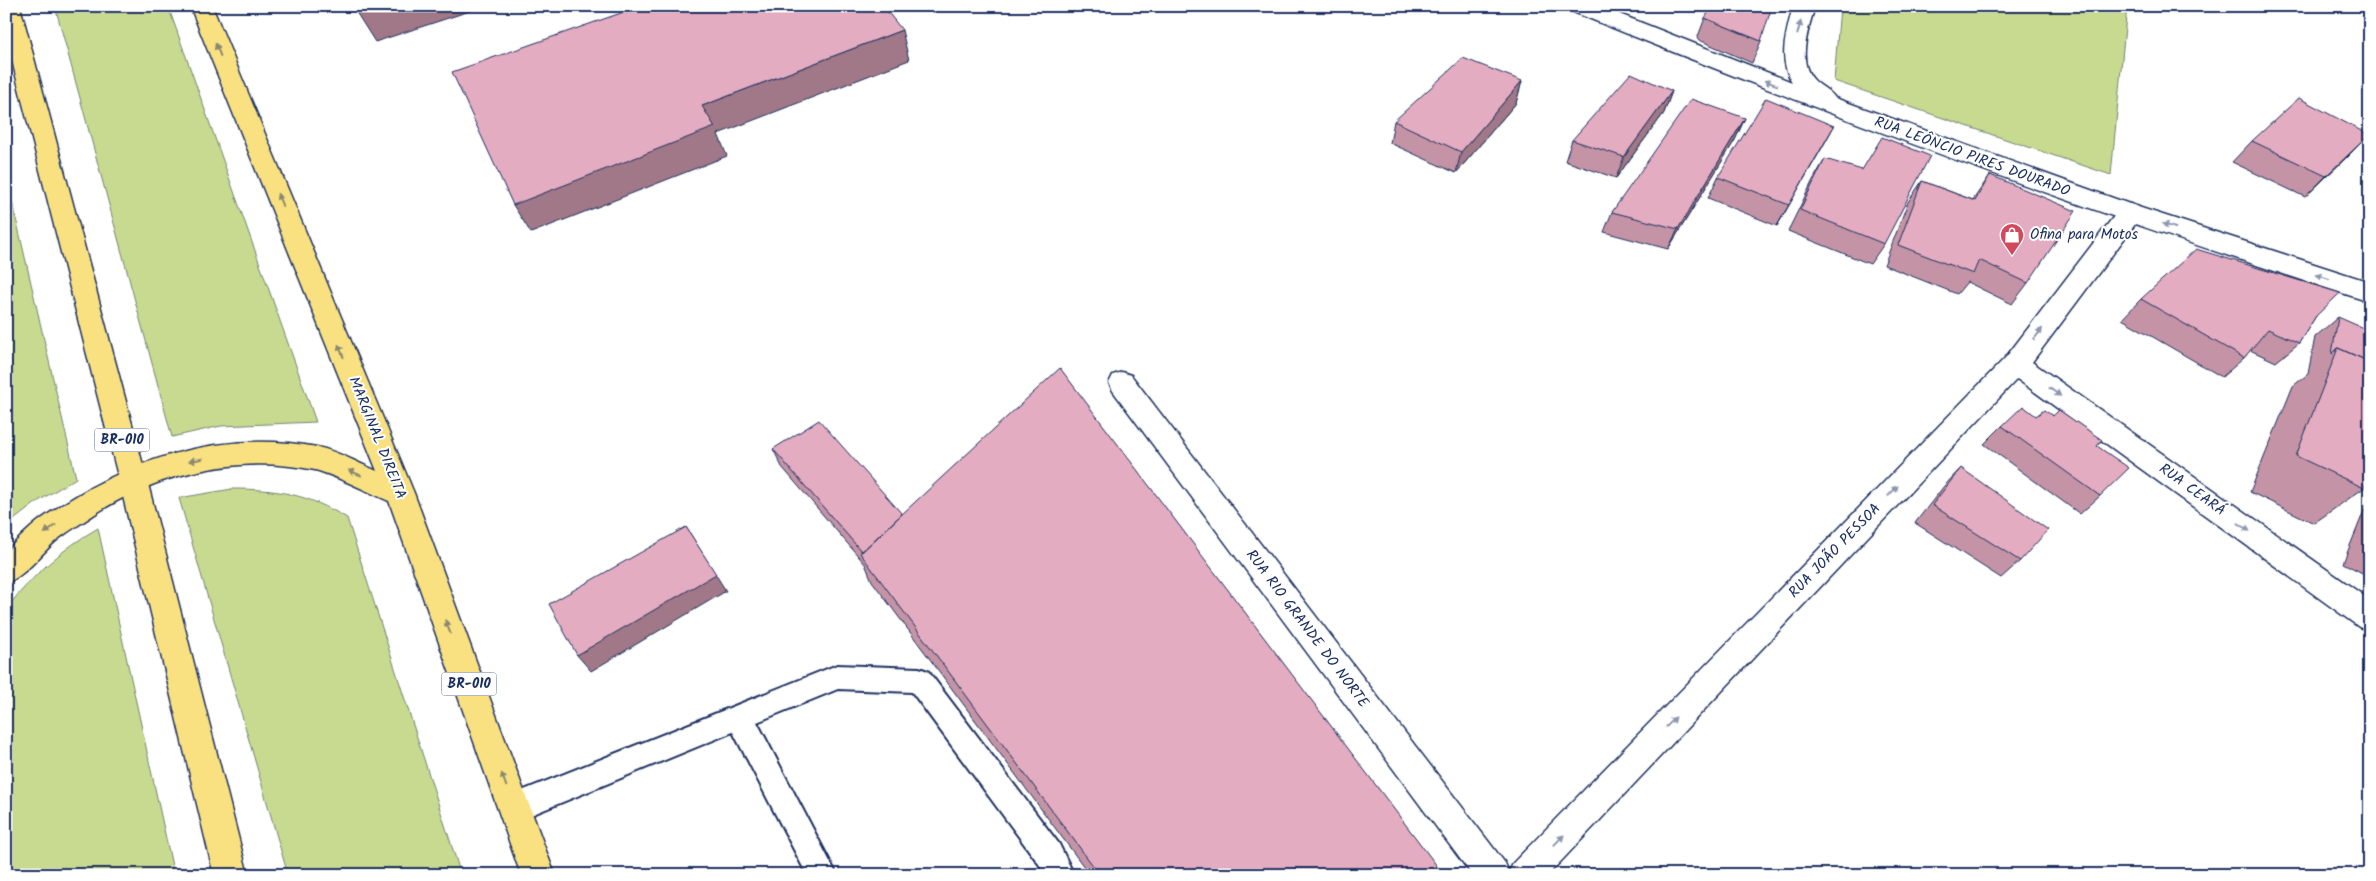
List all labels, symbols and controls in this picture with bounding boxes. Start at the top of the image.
one-way arrow [1795,21,1803,36]
one-way arrow [214,43,222,57]
one-way arrow [1764,79,1779,86]
street label: RUA LEÔNCIO PIRES DOURADO [1871,110,2073,204]
one-way arrow [276,192,284,207]
shop icon: Ofina para Motos [1999,222,2025,256]
one-way arrow [2161,222,2176,230]
place label: Ofina para Motos [2030,223,2139,247]
one-way arrow [2316,273,2331,280]
one-way arrow [2033,328,2044,341]
one-way arrow [337,344,345,358]
street label: MARGINAL DIREITA [341,373,413,503]
one-way arrow [2048,387,2062,397]
road number: BR-010 [94,428,150,452]
one-way arrow [188,456,204,464]
street label: RUA CEARÁ [2154,457,2230,523]
one-way arrow [348,469,362,477]
one-way arrow [1887,486,1899,498]
street label: RUA JOÃO PESSOA [1783,498,1887,604]
one-way arrow [2237,522,2251,532]
one-way arrow [44,523,57,534]
street label: RUA RIO GRANDE DO NORTE [1239,545,1375,714]
one-way arrow [444,619,452,634]
road number: BR-010 [442,672,496,696]
one-way arrow [1665,717,1677,729]
one-way arrow [500,772,507,787]
one-way arrow [1553,834,1565,846]

